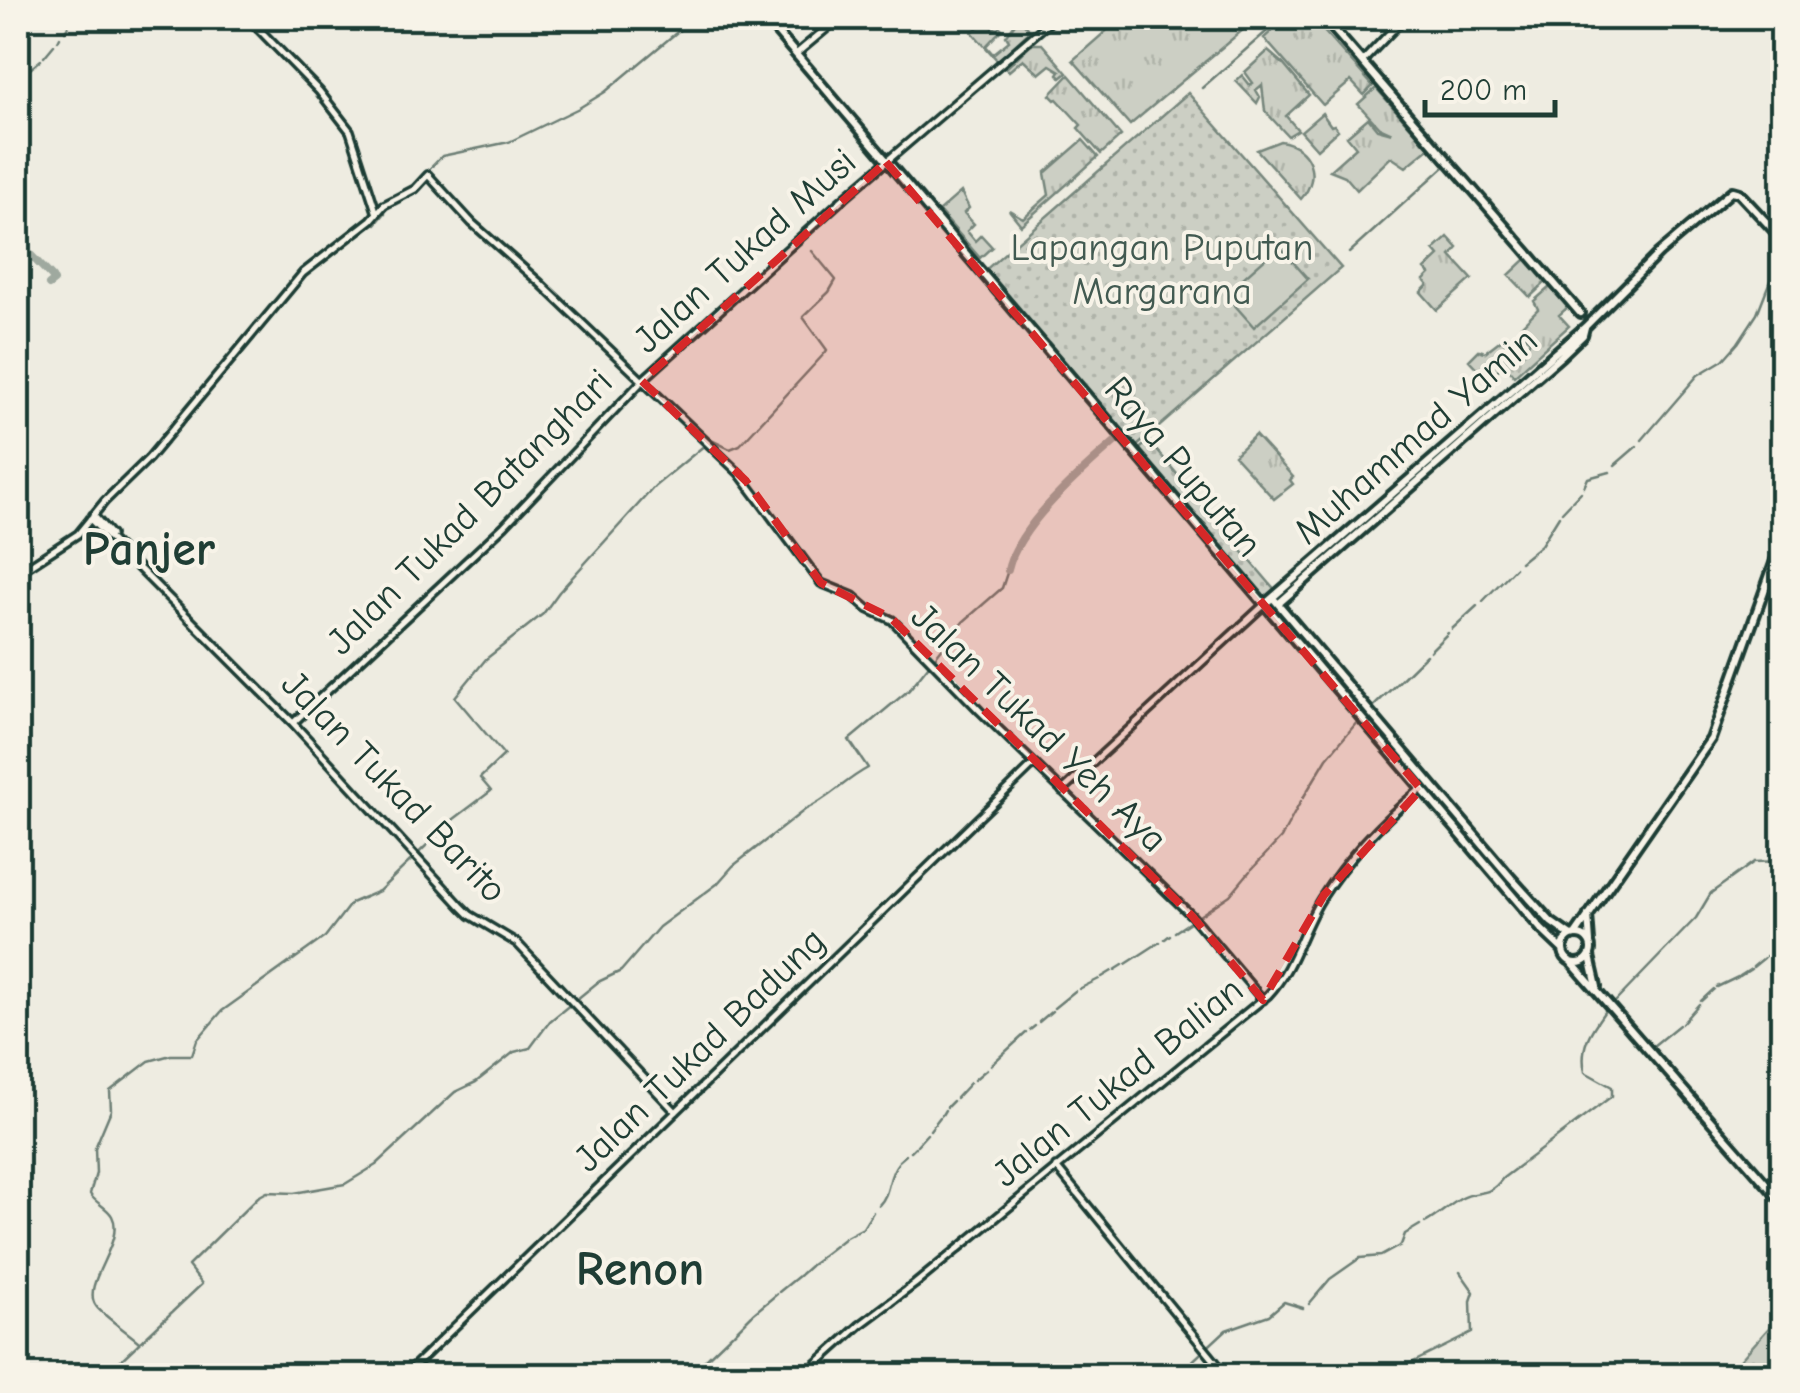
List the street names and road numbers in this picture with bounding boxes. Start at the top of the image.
street label: Jalan Tukad Musi [625,140,865,362]
street label: Muhammad Yamin [1286,319,1546,553]
street label: Jalan Tukad Batanghari [318,360,622,664]
street label: Raya Puputan [1095,368,1271,566]
street label: Jalan Tukad Yeh Aya [902,595,1176,861]
street label: Jalan Tukad Barito [272,662,516,912]
street label: Jalan Tukad Badung [565,919,835,1181]
street label: Jalan Tukad Balian [984,968,1252,1196]

